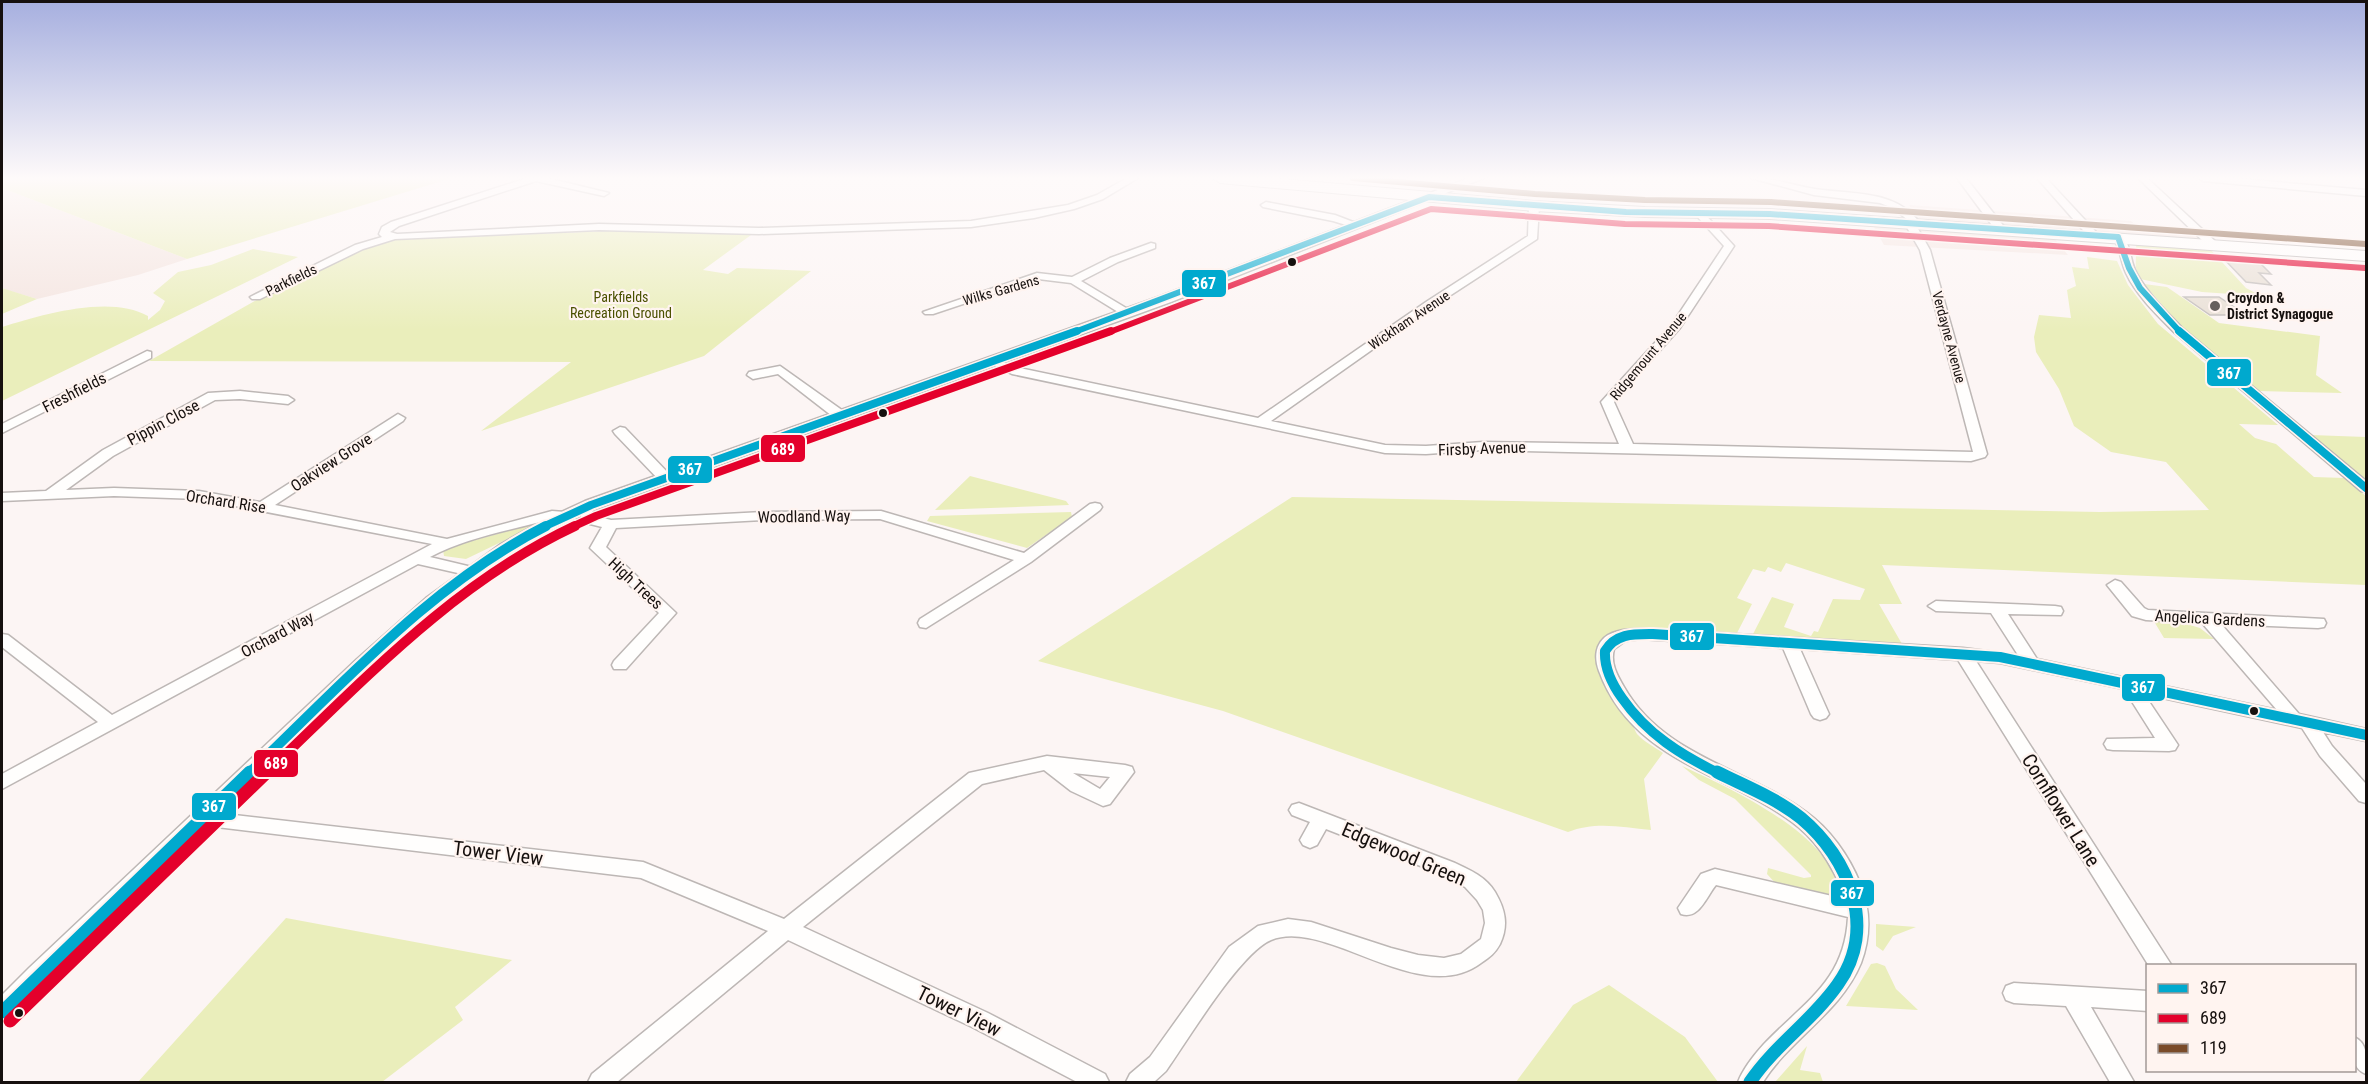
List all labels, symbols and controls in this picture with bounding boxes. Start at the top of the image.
unlabelled marker [1286,256,1298,268]
street label: Parkfields [263,261,319,299]
line badge: 367 [1181,269,1227,298]
street label: Wilks Gardens [961,271,1041,309]
text: 367 [1192,274,1216,293]
street label: Wickham Avenue [1365,287,1453,353]
park label: Parkfields Recreation Ground [570,289,672,321]
street label: Verdayne Avenue [1929,289,1969,385]
place label: Croydon & District Synagogue [2227,290,2333,322]
marker: Croydon & District Synagogue [2208,299,2222,313]
street label: Ridgemount Avenue [1607,308,1690,403]
line badge: 367 [2206,358,2252,387]
text: 367 [2217,364,2241,383]
street label: Freshfields [39,368,109,417]
street label: Pippin Close [124,396,203,449]
unlabelled marker [877,407,889,419]
street label: Oakview Grove [287,429,375,496]
line badge: 689 [760,434,806,463]
street label: Firsby Avenue [1438,437,1526,460]
text: 689 [771,440,795,459]
line badge: 367 [667,455,713,484]
text: 367 [678,460,702,479]
street label: Orchard Rise [185,486,267,517]
street label: Woodland Way [757,506,851,527]
street label: High Trees [605,553,667,613]
street label: Angelica Gardens [2154,606,2266,631]
street label: Orchard Way [238,607,317,662]
line badge: 367 [1669,622,1715,651]
text: 367 [1680,627,1704,646]
line badge: 367 [2121,673,2166,702]
text: 367 [2131,678,2155,697]
unlabelled marker [2248,705,2260,717]
line badge: 689 [253,749,299,778]
street label: Cornflower Lane [2017,749,2105,871]
text: 689 [264,754,288,773]
line badge: 367 [191,792,237,821]
text: 367 [202,797,226,816]
street label: Edgewood Green [1338,817,1470,891]
street label: Tower View [452,836,544,870]
line badge: 367 [1830,879,1875,907]
text: 367 [1840,884,1864,903]
legend [2146,964,2356,1072]
text: 367 [2200,977,2227,998]
street label: Tower View [913,980,1005,1042]
unlabelled marker [13,1007,25,1019]
text: 689 [2200,1007,2227,1028]
text: 119 [2200,1037,2227,1058]

